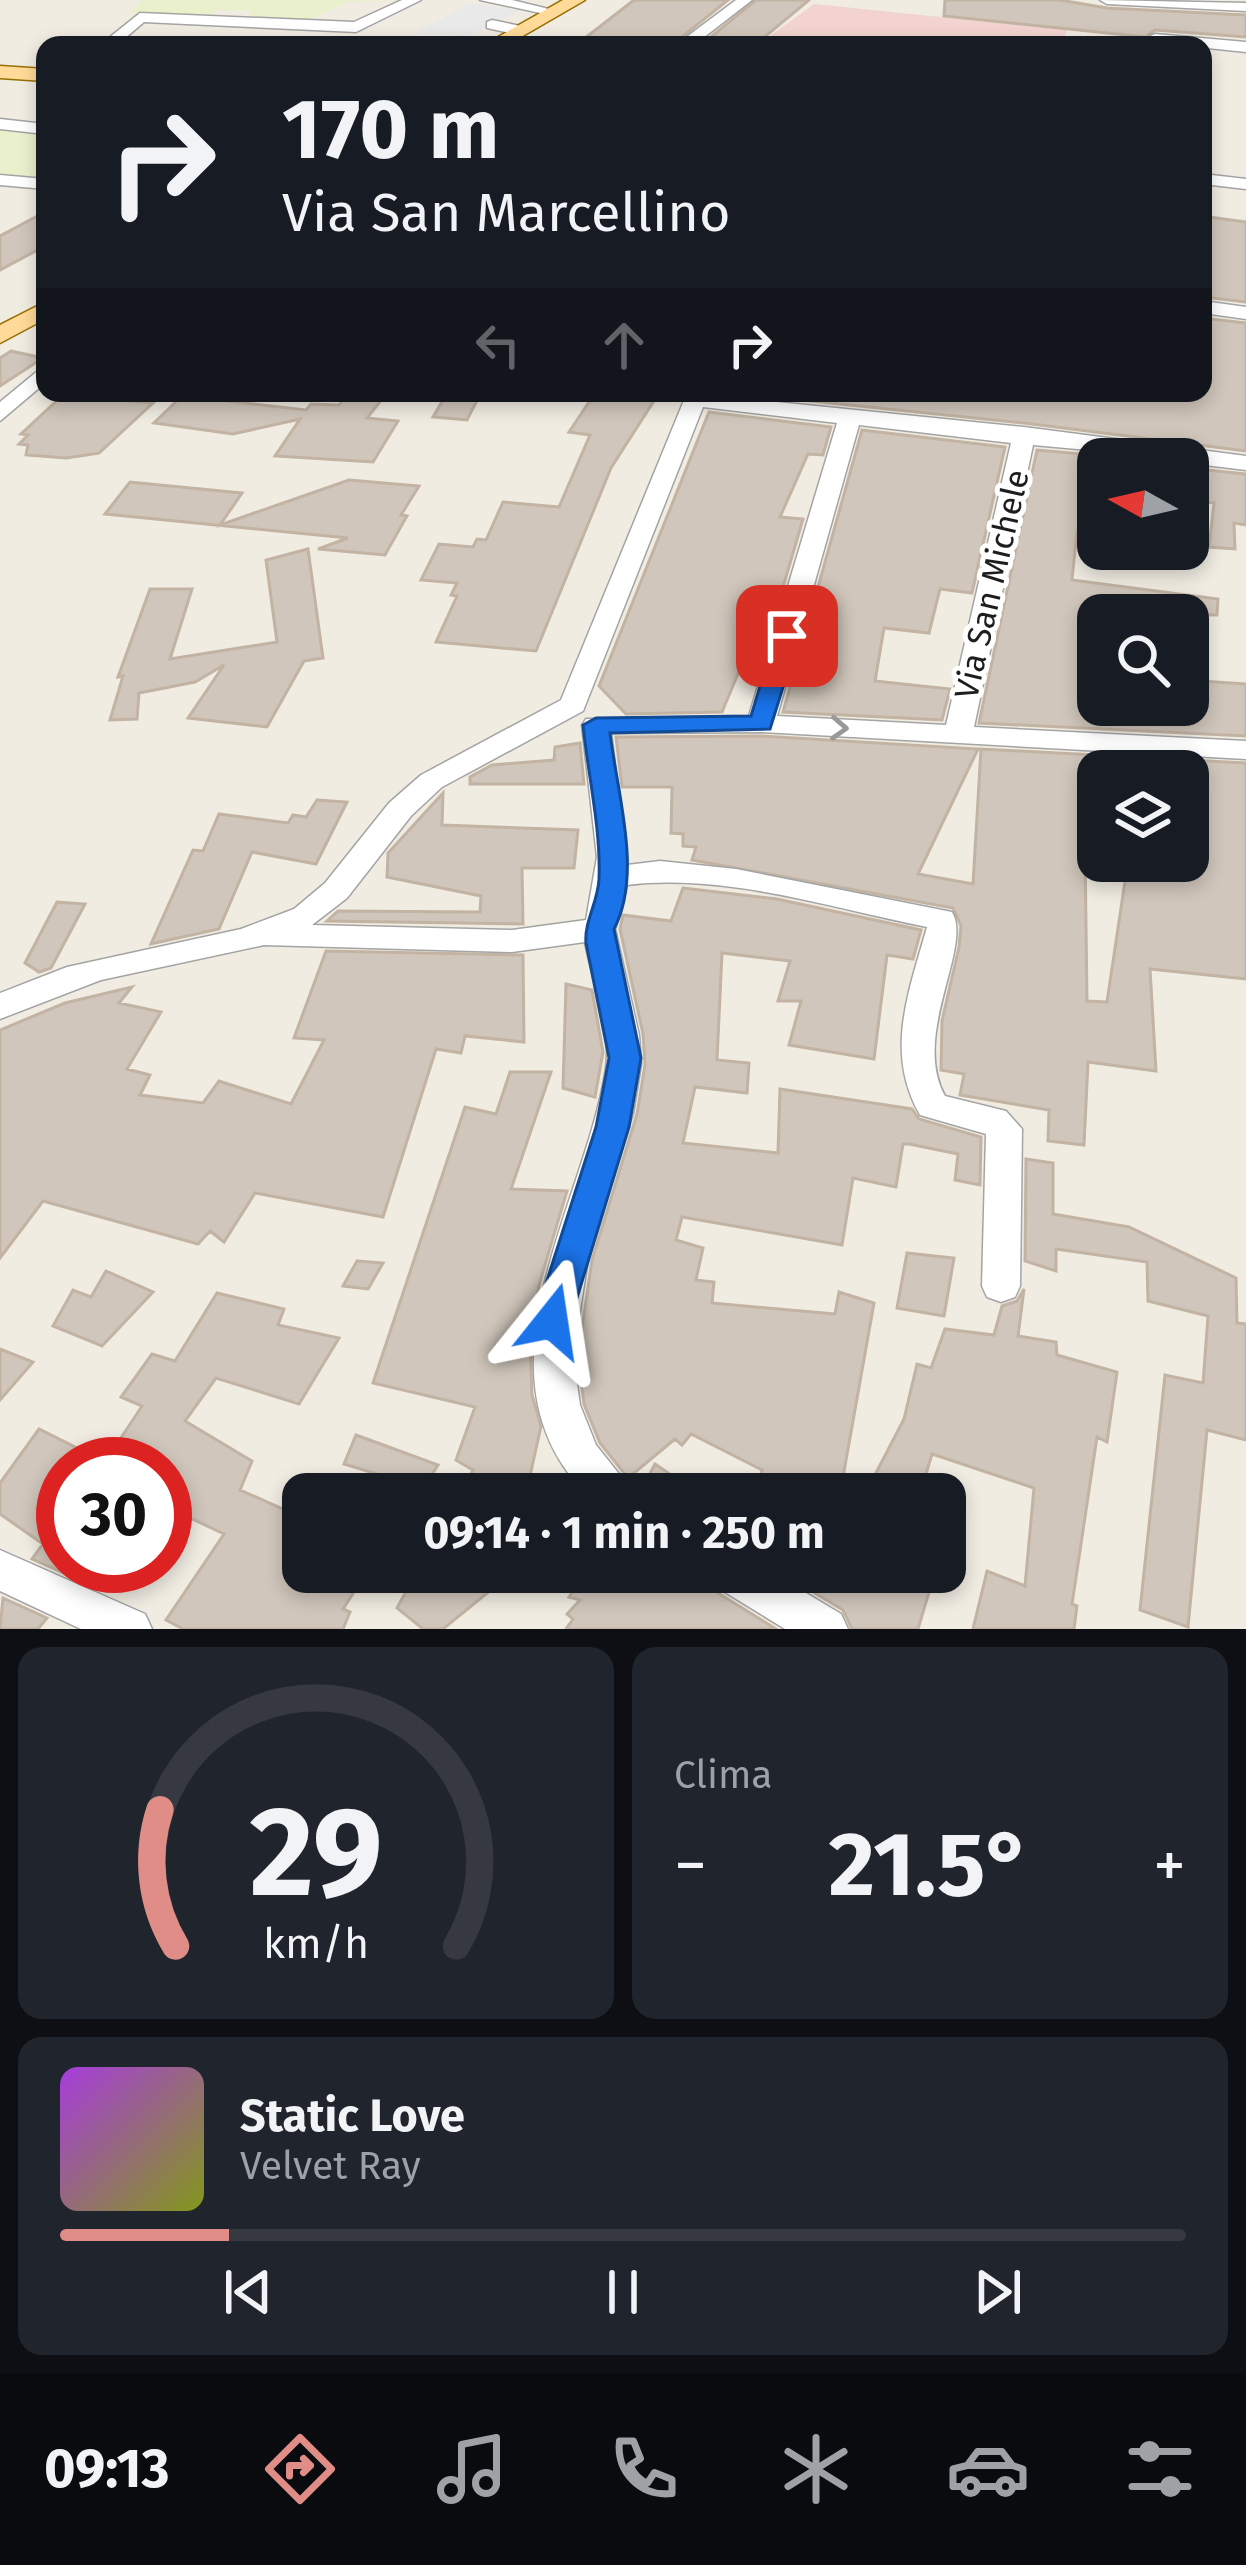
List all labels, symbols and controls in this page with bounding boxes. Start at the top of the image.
text: 170 m [282,79,499,180]
icon: right [84,84,240,240]
text: Via San Marcellino [282,181,731,245]
icon: left [465,312,531,378]
icon: ahead [591,312,657,378]
icon: right [717,312,783,378]
north arrow [1077,438,1209,570]
map controls [1077,438,1209,882]
street label: Via San Michele [946,466,1038,703]
pin [736,585,838,687]
button: search [1077,594,1209,726]
icon: arrive [754,603,820,669]
one-way arrow [830,715,849,741]
button: layers [1077,750,1209,882]
position arrow [489,1258,615,1384]
speed limit sign: 30 [36,1437,192,1593]
text: 09:14 · 1 min · 250 m [423,1506,825,1560]
text: Clima [674,1752,773,1798]
text: 29 [249,1778,383,1928]
text: 21.5° [829,1811,1032,1919]
text: − [674,1826,707,1905]
text: + [1153,1826,1186,1905]
text: km/h [263,1918,369,1969]
text: Static Love [240,2089,465,2143]
text: Velvet Ray [240,2143,421,2189]
icon: previous [215,2259,281,2325]
icon: pause [590,2259,656,2325]
icon: next [965,2259,1031,2325]
icon: directions [258,2427,342,2511]
icon: music [430,2427,514,2511]
icon: phone [602,2427,686,2511]
icon: climate [774,2427,858,2511]
icon: car [946,2427,1030,2511]
icon: filters [1118,2427,1202,2511]
text: 09:13 [44,2437,170,2501]

